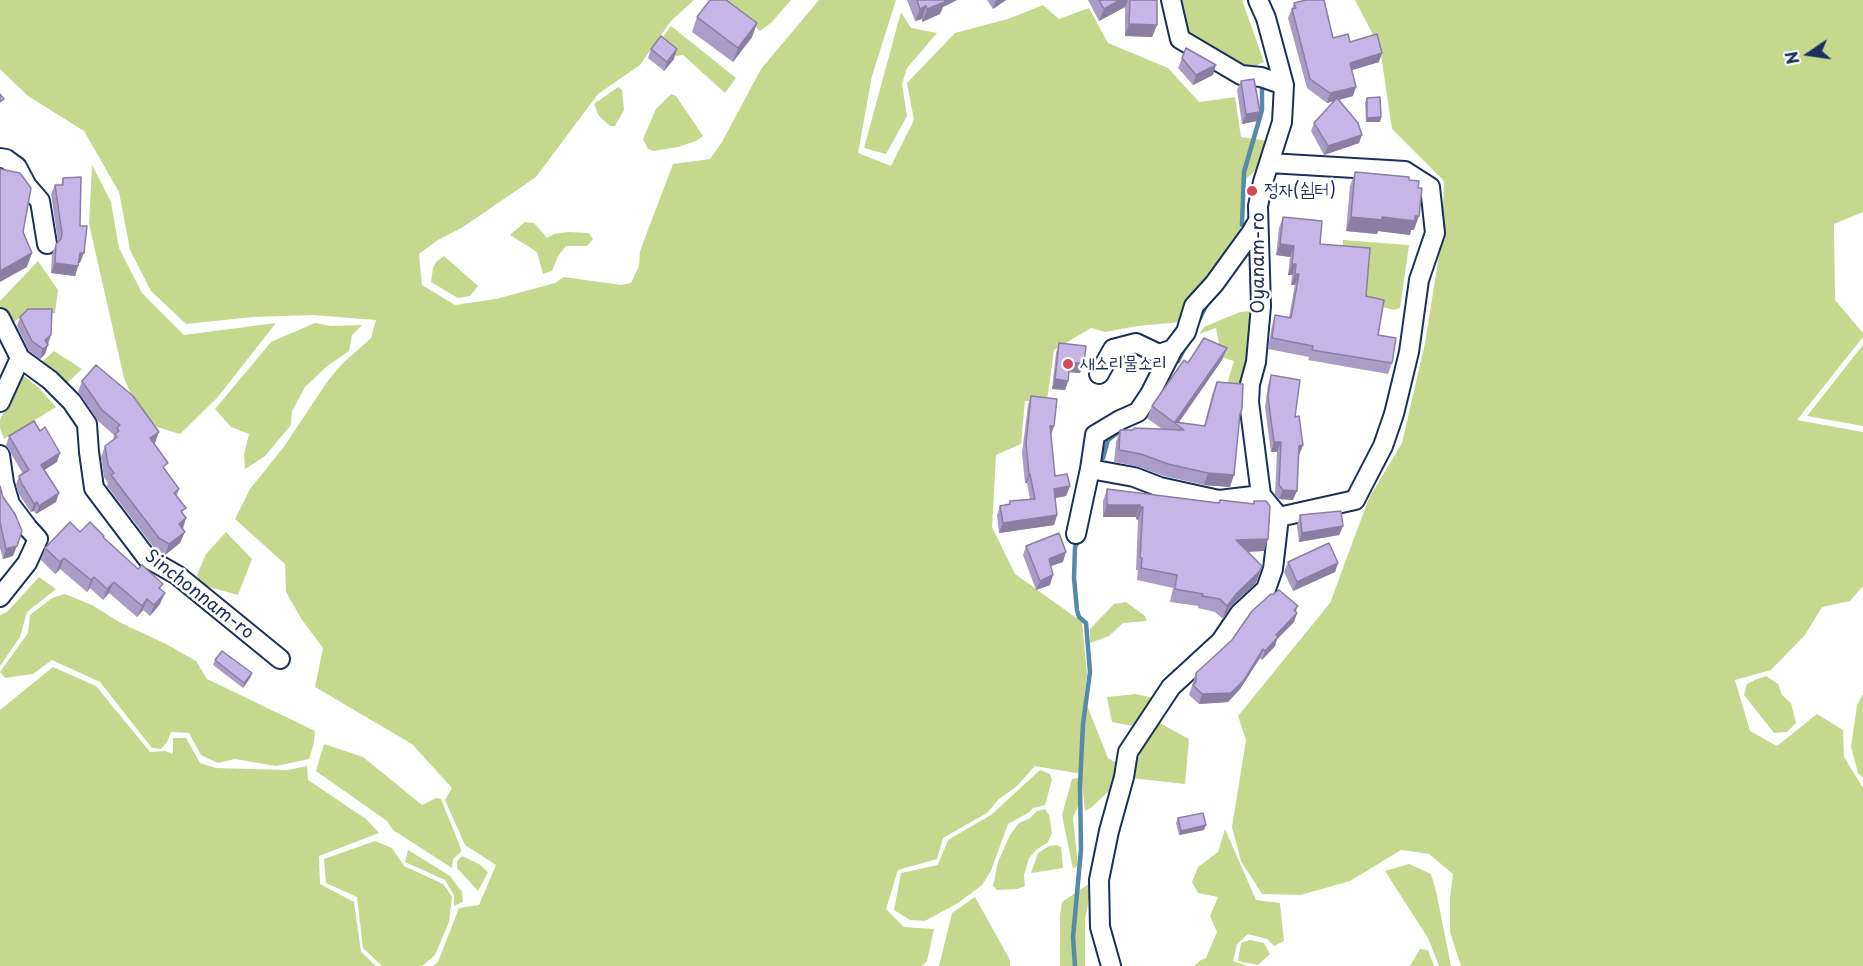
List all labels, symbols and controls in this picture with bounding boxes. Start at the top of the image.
north arrow [1779,24,1839,84]
text: N [1778,49,1805,67]
place label: 정자(쉼터) [1264,180,1336,202]
marker: 정자(쉼터) [1245,184,1259,198]
street label: Oyanam-ro [1248,212,1270,314]
place label: 새소리물소리 [1080,353,1167,375]
marker: 새소리물소리 [1061,357,1075,371]
street label: Sinchonnam-ro [140,546,258,644]

